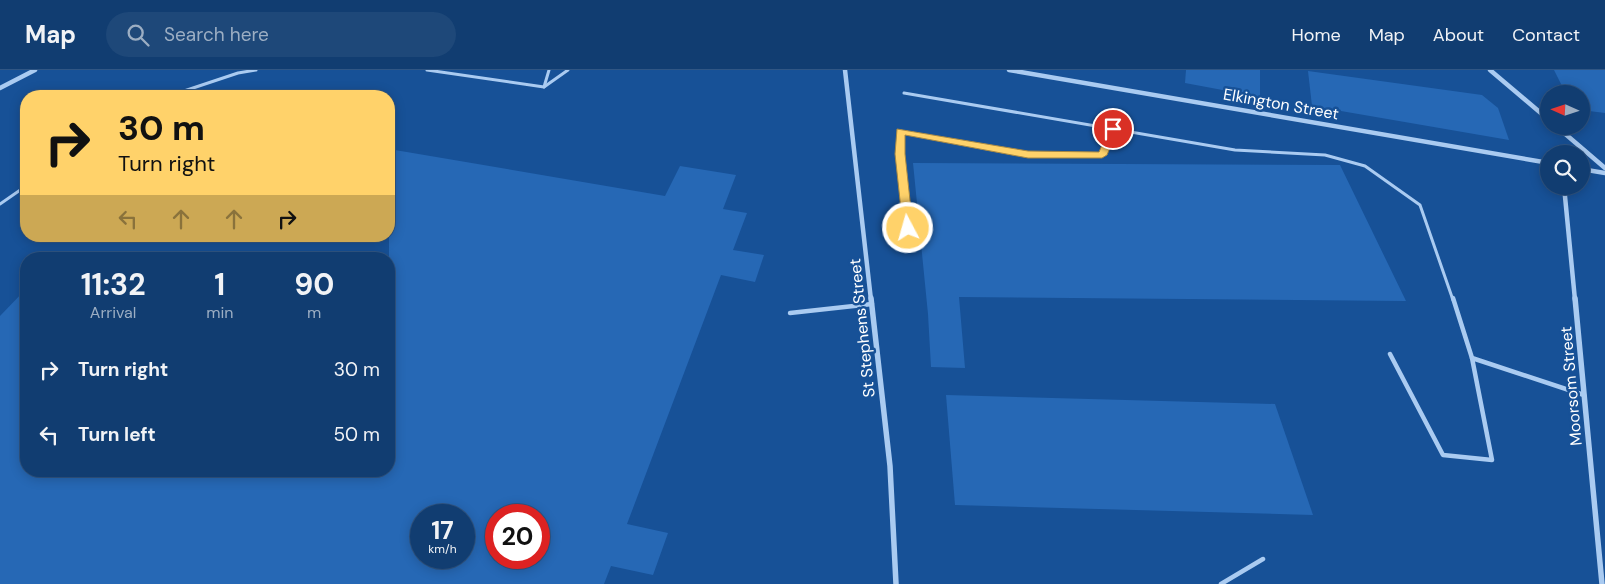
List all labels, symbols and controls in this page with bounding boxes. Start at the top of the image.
search box [106,12,456,57]
text: Map [25,19,76,50]
icon: search [124,21,152,49]
text: Search here [164,22,269,47]
text: Home [1291,23,1341,47]
text: Map [1369,23,1405,47]
text: About [1433,23,1484,47]
text: Contact [1512,23,1580,47]
street label: Elkington Street [1222,84,1340,124]
north arrow [1540,85,1590,135]
map controls [1540,85,1590,195]
text: 30 m [118,105,205,151]
pin [1092,108,1134,150]
icon: right [35,110,100,175]
icon: arrive [1099,115,1127,143]
button: search [1540,145,1590,195]
text: Turn right [118,149,215,178]
position arrow [881,201,933,253]
icon: left [114,205,142,233]
icon: ahead [167,205,195,233]
icon: ahead [220,205,248,233]
icon: right [273,205,301,233]
street label: St Stephens Street [844,258,880,398]
text: 11:32 [81,265,146,304]
text: 1 [214,265,225,304]
text: 90 [294,265,334,304]
text: Arrival [90,302,136,323]
text: min [206,302,233,323]
text: m [307,302,321,323]
street label: Moorsom Street [1555,325,1587,447]
icon: right [35,356,63,384]
text: Turn right [78,357,168,382]
text: 30 m [334,357,380,382]
icon: left [35,421,63,449]
text: Turn left [78,422,156,447]
text: 50 m [333,422,380,447]
speed limit sign: 20 [485,504,550,569]
text: 17 [431,514,454,547]
text: km/h [428,541,457,557]

